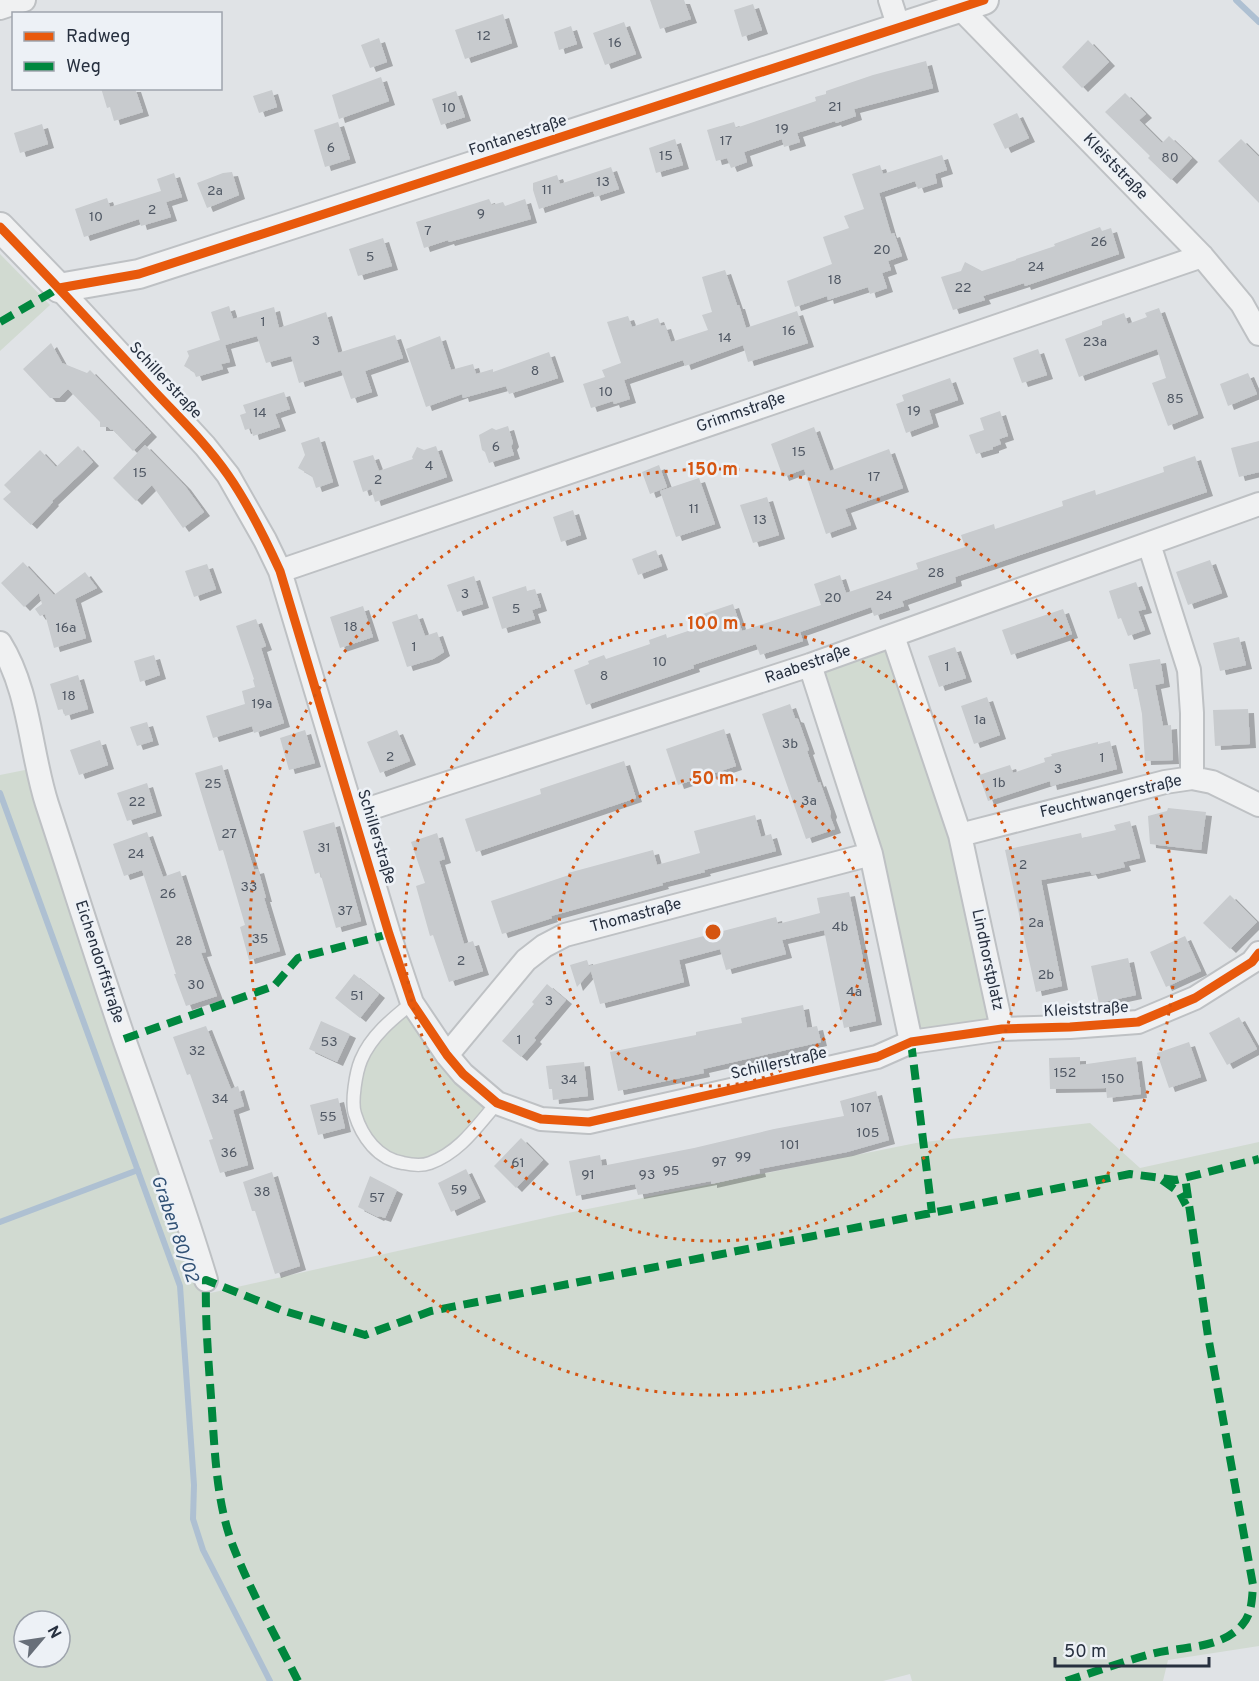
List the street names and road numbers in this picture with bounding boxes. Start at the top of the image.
street label: Fontanestraße [466,111,570,161]
street label: Kleiststraße [1078,129,1152,205]
street label: Schillerstraße [124,338,206,424]
street label: Grimmstraße [694,388,788,438]
street label: Raabestraße [762,641,854,689]
street label: Feuchtwangerstraße [1038,771,1184,823]
street label: Schillerstraße [352,787,400,887]
street label: Thomastraße [588,894,684,938]
street label: Eichendorffstraße [70,898,128,1026]
street label: Lindhorstplatz [966,907,1008,1013]
street label: Kleiststraße [1043,998,1129,1022]
street label: Schillerstraße [729,1043,829,1085]

